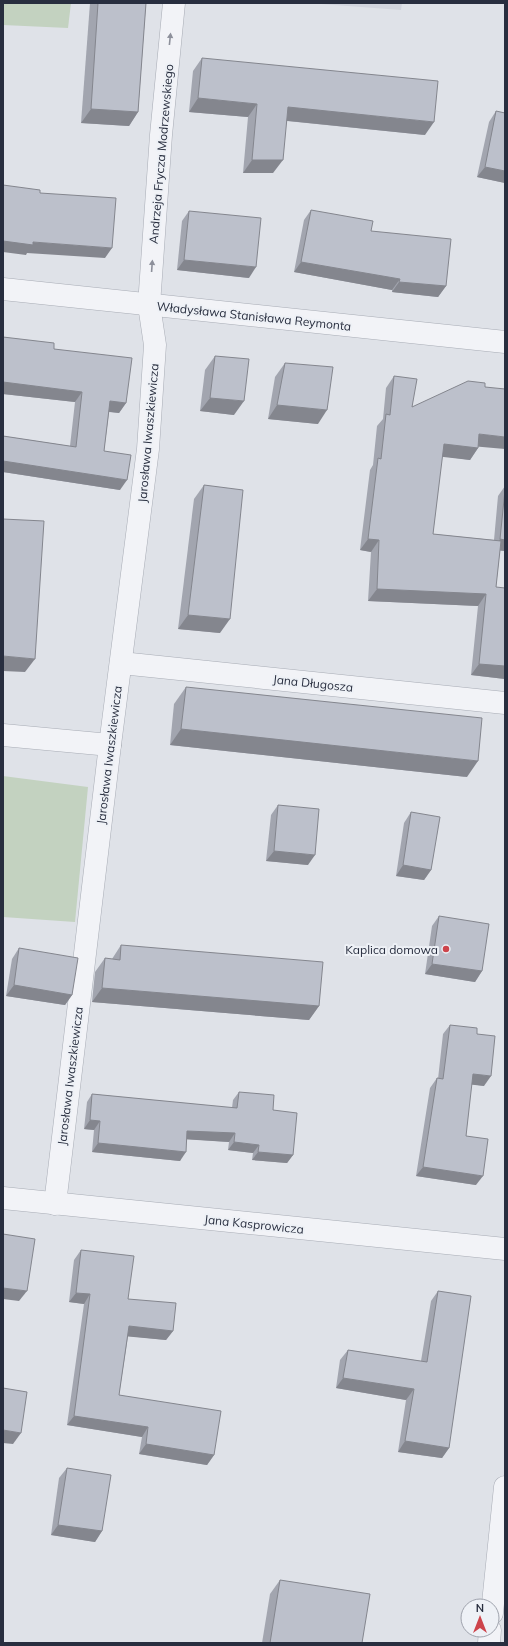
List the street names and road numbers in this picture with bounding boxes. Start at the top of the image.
street label: Andrzeja Frycza Modrzewskiego [146,63,176,245]
street label: Władysława Stanisława Reymonta [156,298,352,334]
street label: Jarosława Iwaszkiewicza [134,363,162,503]
street label: Jana Długosza [272,671,354,695]
street label: Jarosława Iwaszkiewicza [93,685,125,825]
street label: Jarosława Iwaszkiewicza [54,1006,86,1146]
street label: Jana Kasprowicza [203,1211,305,1237]

